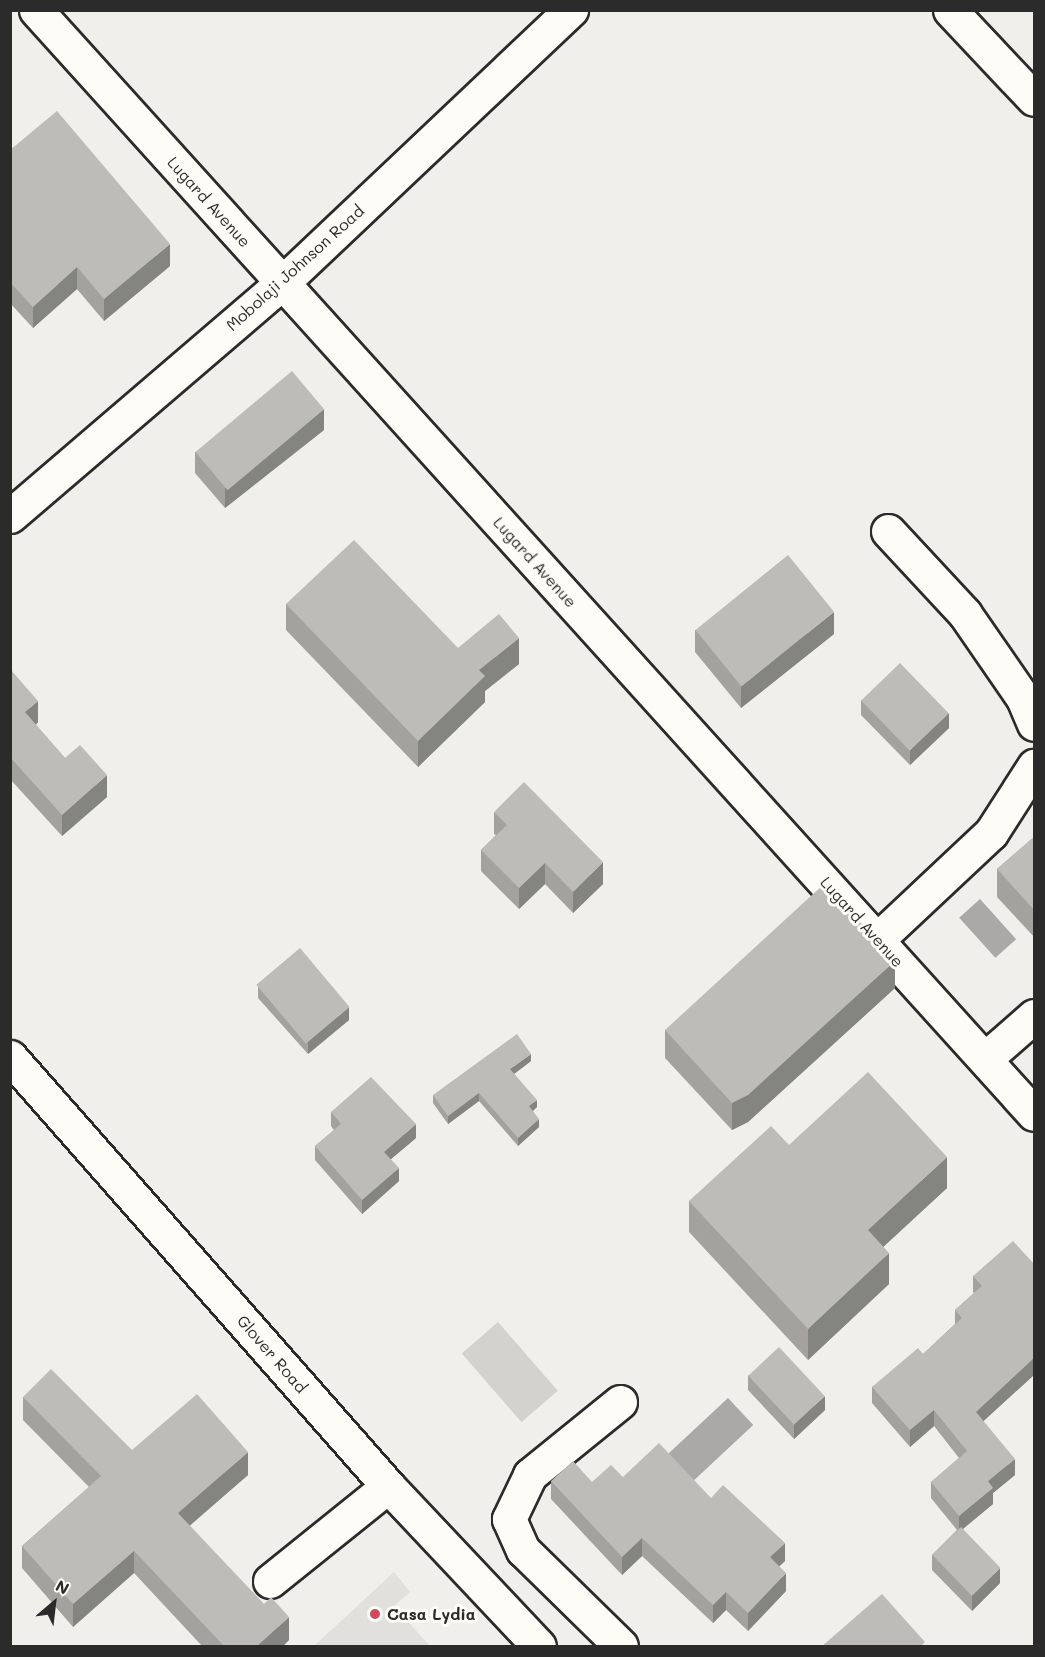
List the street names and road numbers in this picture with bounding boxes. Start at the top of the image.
street label: Lugard Avenue [163,153,255,251]
street label: Mobolaji Johnson Road [222,201,368,335]
street label: Lugard Avenue [489,513,581,611]
street label: Lugard Avenue [816,873,908,971]
street label: Glover Road [233,1311,311,1397]

